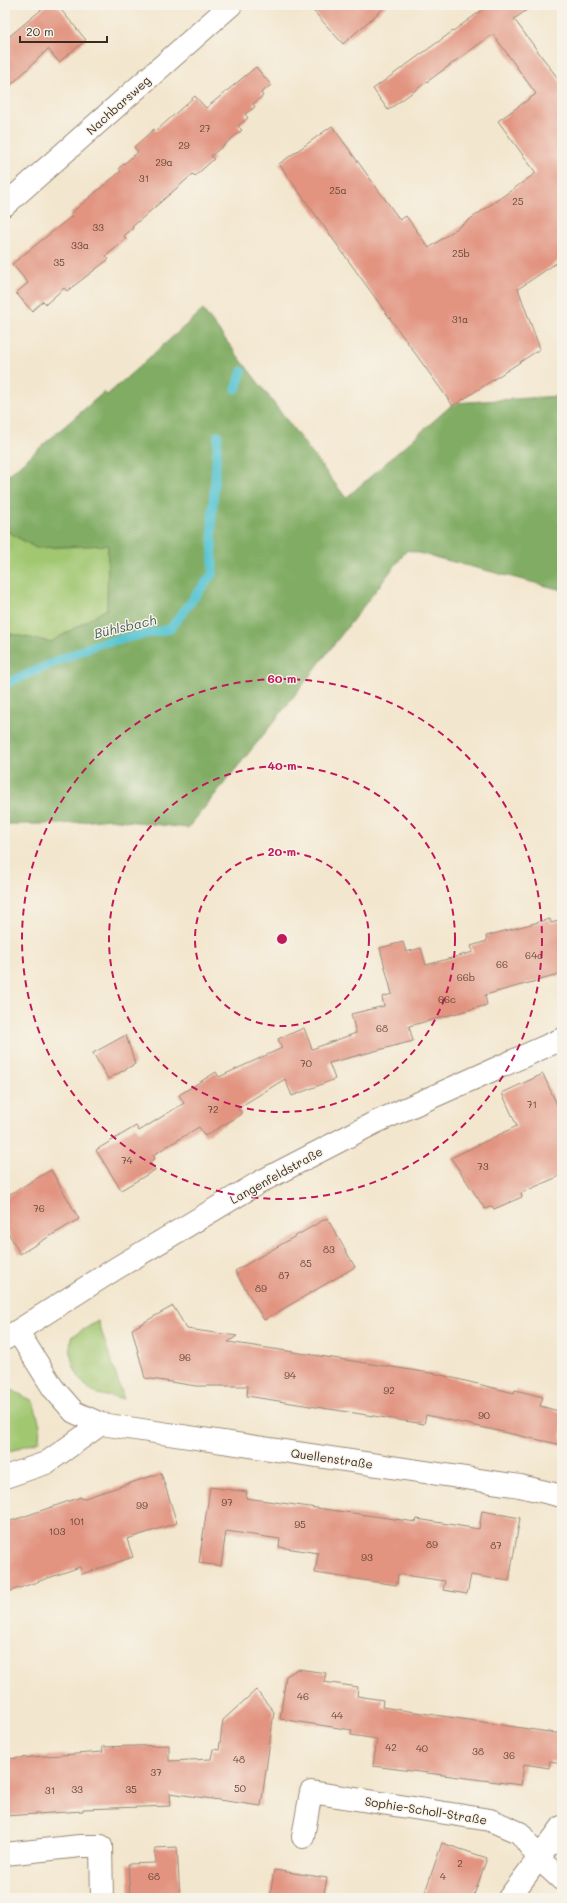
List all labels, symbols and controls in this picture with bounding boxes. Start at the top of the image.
scale bar [20,18,107,44]
text: 20 m [26,23,54,39]
street label: Nachbarsweg [83,72,153,138]
house number: 27 [199,121,211,135]
house number: 29 [178,138,190,152]
house number: 29a [155,155,173,169]
house number: 31 [139,171,149,185]
house number: 25a [329,183,347,197]
house number: 25 [512,194,524,208]
house number: 33 [92,220,104,234]
house number: 33a [71,238,89,252]
house number: 25b [452,246,470,260]
house number: 35 [53,255,65,269]
house number: 31a [452,312,468,326]
water label: Bühlsbach [92,611,158,641]
text: 60 m [268,670,296,686]
text: 40 m [267,757,297,773]
text: 20 m [268,843,296,859]
centre of rings [275,932,289,946]
house number: 64c [525,948,543,962]
house number: 66 [496,957,508,971]
house number: 66b [457,970,475,984]
house number: 66c [438,992,456,1006]
house number: 68 [376,1021,388,1035]
house number: 70 [300,1056,312,1070]
house number: 71 [527,1097,537,1111]
house number: 72 [207,1102,219,1116]
street label: Langenfeldstraße [227,1143,325,1207]
house number: 74 [121,1153,133,1167]
house number: 73 [477,1159,489,1173]
house number: 76 [33,1201,45,1215]
house number: 83 [323,1242,335,1256]
house number: 85 [300,1256,312,1270]
house number: 87 [278,1268,290,1282]
house number: 89 [255,1281,267,1295]
house number: 96 [179,1350,191,1364]
house number: 94 [284,1368,296,1382]
house number: 92 [383,1383,395,1397]
house number: 90 [478,1408,490,1422]
street label: Quellenstraße [290,1444,374,1472]
house number: 97 [221,1495,233,1509]
house number: 99 [136,1498,148,1512]
house number: 101 [69,1514,85,1528]
house number: 95 [294,1517,306,1531]
house number: 103 [49,1524,65,1538]
house number: 89 [426,1537,438,1551]
house number: 87 [490,1538,502,1552]
house number: 93 [361,1550,373,1564]
house number: 46 [297,1689,309,1703]
house number: 44 [331,1708,343,1722]
house number: 42 [385,1740,397,1754]
house number: 40 [416,1741,428,1755]
house number: 38 [472,1744,484,1758]
house number: 36 [503,1748,515,1762]
house number: 48 [233,1752,245,1766]
house number: 37 [150,1765,162,1779]
house number: 50 [234,1781,246,1795]
house number: 33 [71,1782,83,1796]
house number: 35 [125,1782,137,1796]
house number: 31 [45,1783,55,1797]
street label: Sophie-Scholl-Straße [364,1792,488,1828]
house number: 2 [457,1856,463,1870]
house number: 68 [148,1869,160,1883]
house number: 4 [440,1869,446,1883]

